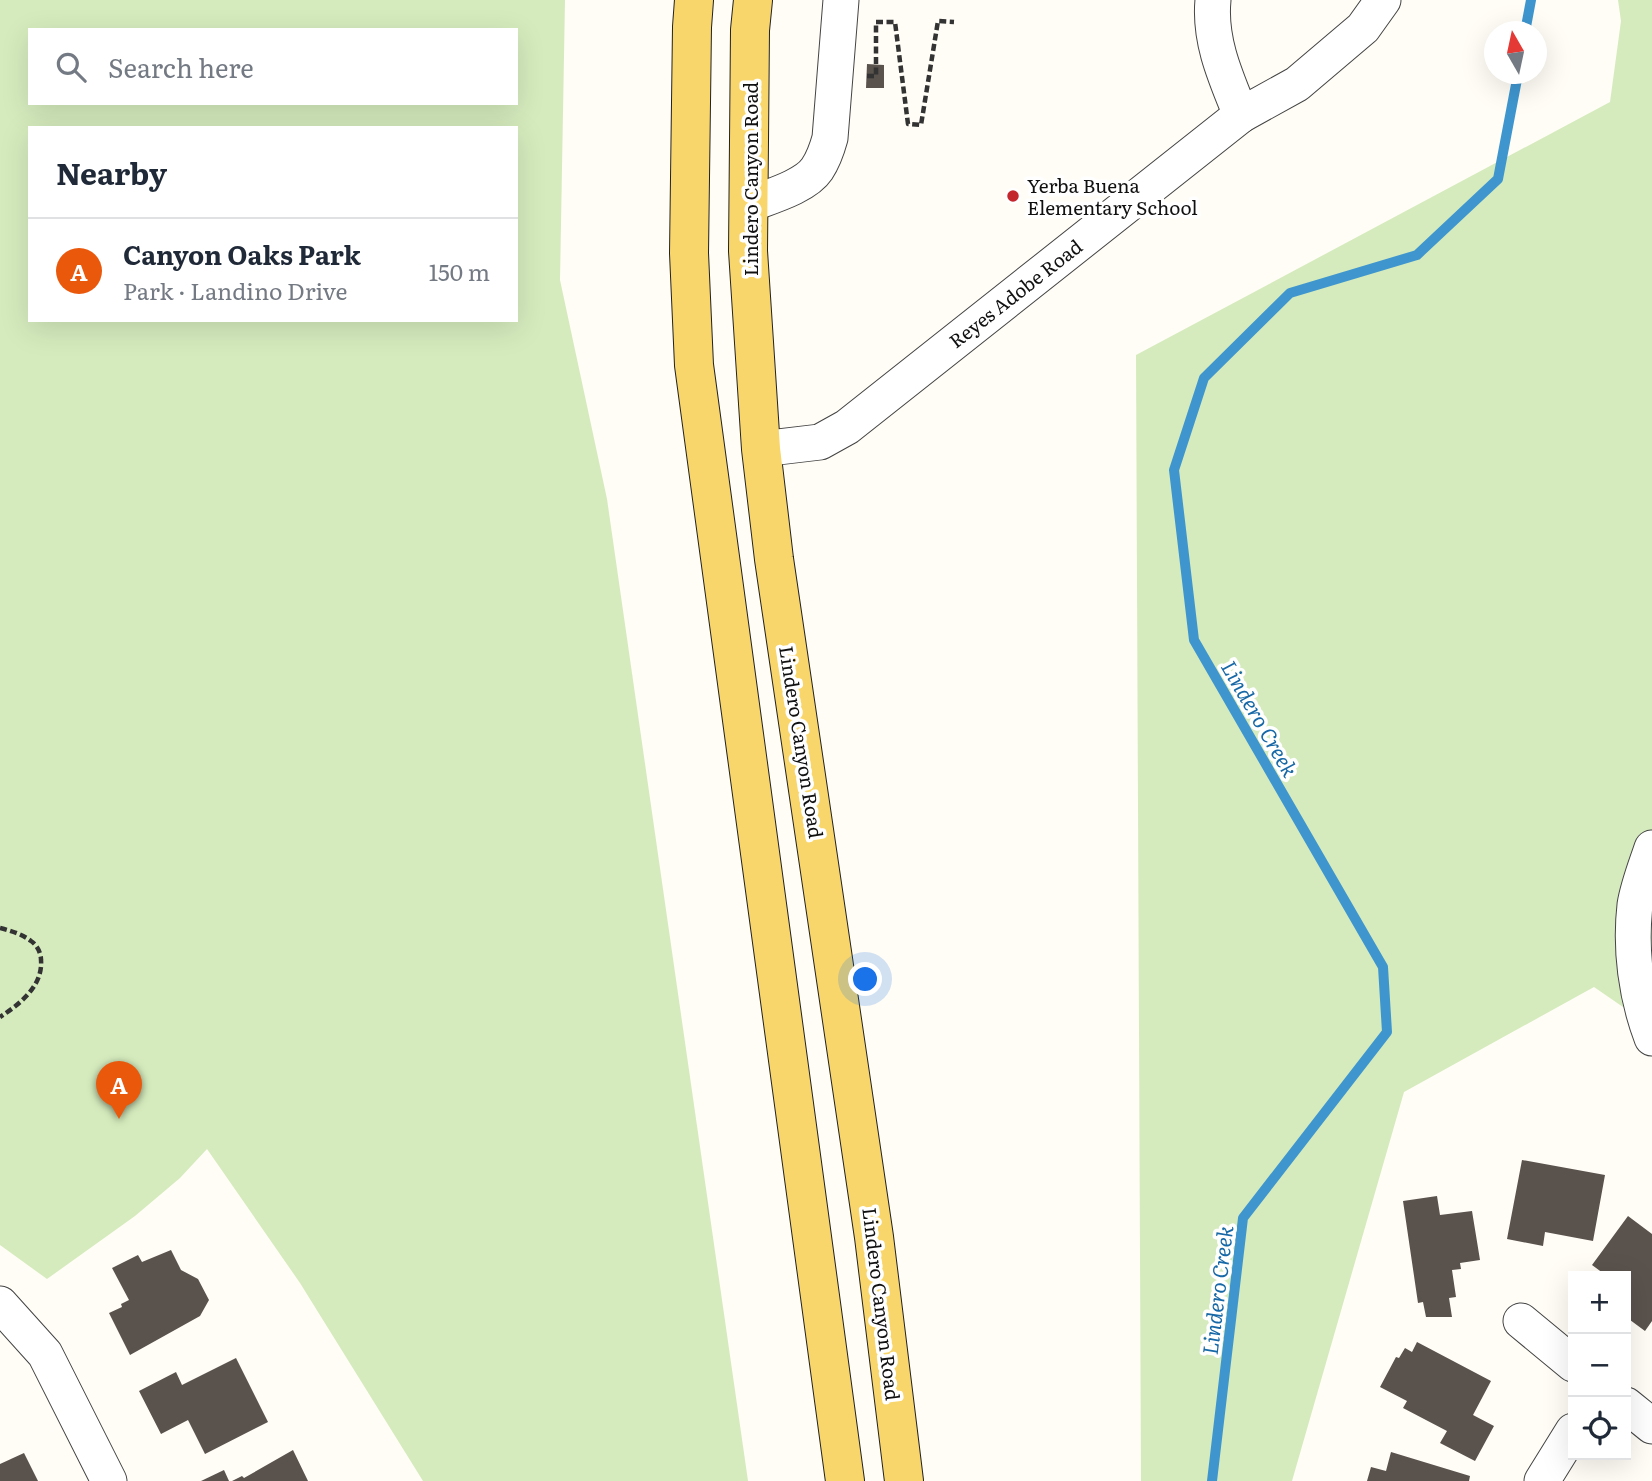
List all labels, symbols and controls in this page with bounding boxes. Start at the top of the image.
north arrow [1484,21,1547,84]
search box [28,28,518,105]
text: Search here [108,47,254,86]
icon: search [52,48,90,86]
street label: Lindero Canyon Road [736,81,764,276]
text: Nearby [56,150,167,194]
place label: Yerba Buena Elementary School [1027,171,1198,221]
marker: Yerba Buena Elementary School [1005,188,1021,204]
street label: Reyes Adobe Road [942,232,1088,354]
text: Canyon Oaks Park [123,234,361,273]
text: A [70,254,88,288]
text: 150 m [429,254,490,288]
text: Park · Landino Drive [123,273,348,307]
street label: Lindero Canyon Road [773,644,831,841]
water label: Lindero Creek [1215,654,1307,782]
your location [848,962,882,996]
pin: A [96,1061,142,1119]
street label: Lindero Canyon Road [856,1206,908,1402]
water label: Lindero Creek [1193,1223,1239,1356]
map controls [1568,1271,1631,1460]
button: + [1568,1271,1631,1334]
button: − [1568,1334,1631,1397]
button: locate [1568,1397,1631,1460]

